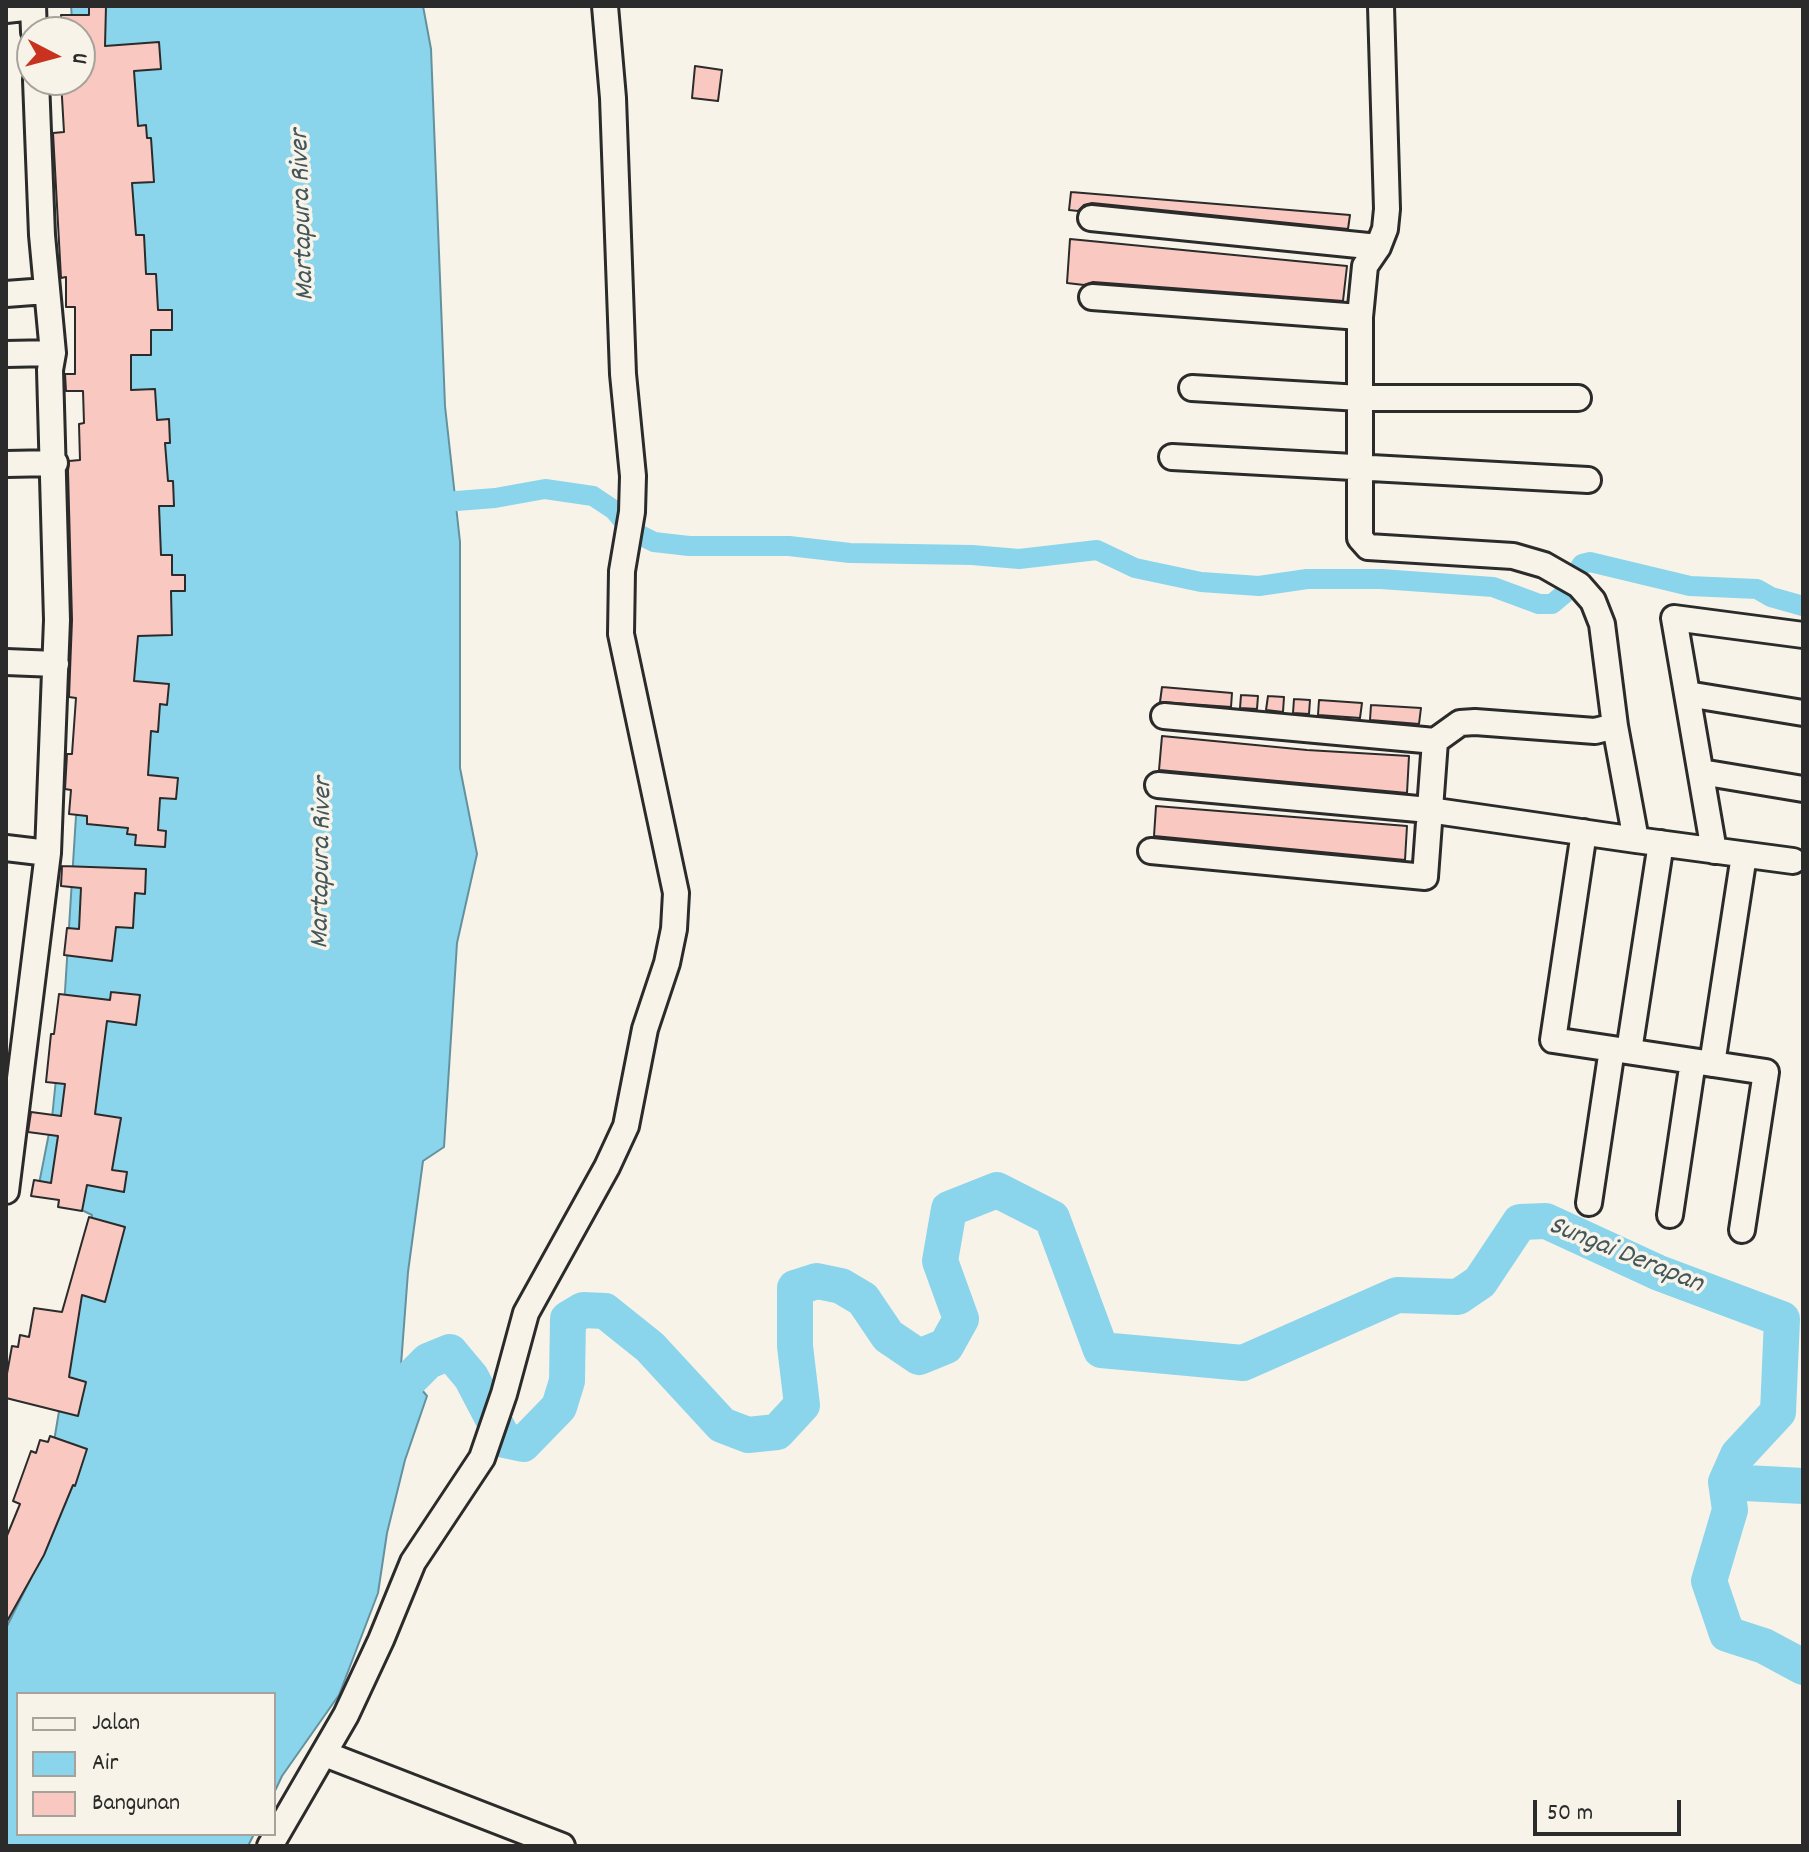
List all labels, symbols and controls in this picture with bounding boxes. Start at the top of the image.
north arrow [16,16,96,96]
text: U [62,51,94,65]
water label: Martapura River [285,129,325,301]
water label: Martapura River [306,777,342,949]
water label: Sungai Derapan [1543,1211,1707,1303]
legend [16,1692,276,1836]
text: Jalan [92,1707,140,1741]
text: Air [92,1747,118,1781]
scale bar [1537,1784,1685,1834]
text: Bangunan [92,1787,180,1821]
text: 50 m [1547,1797,1593,1831]

